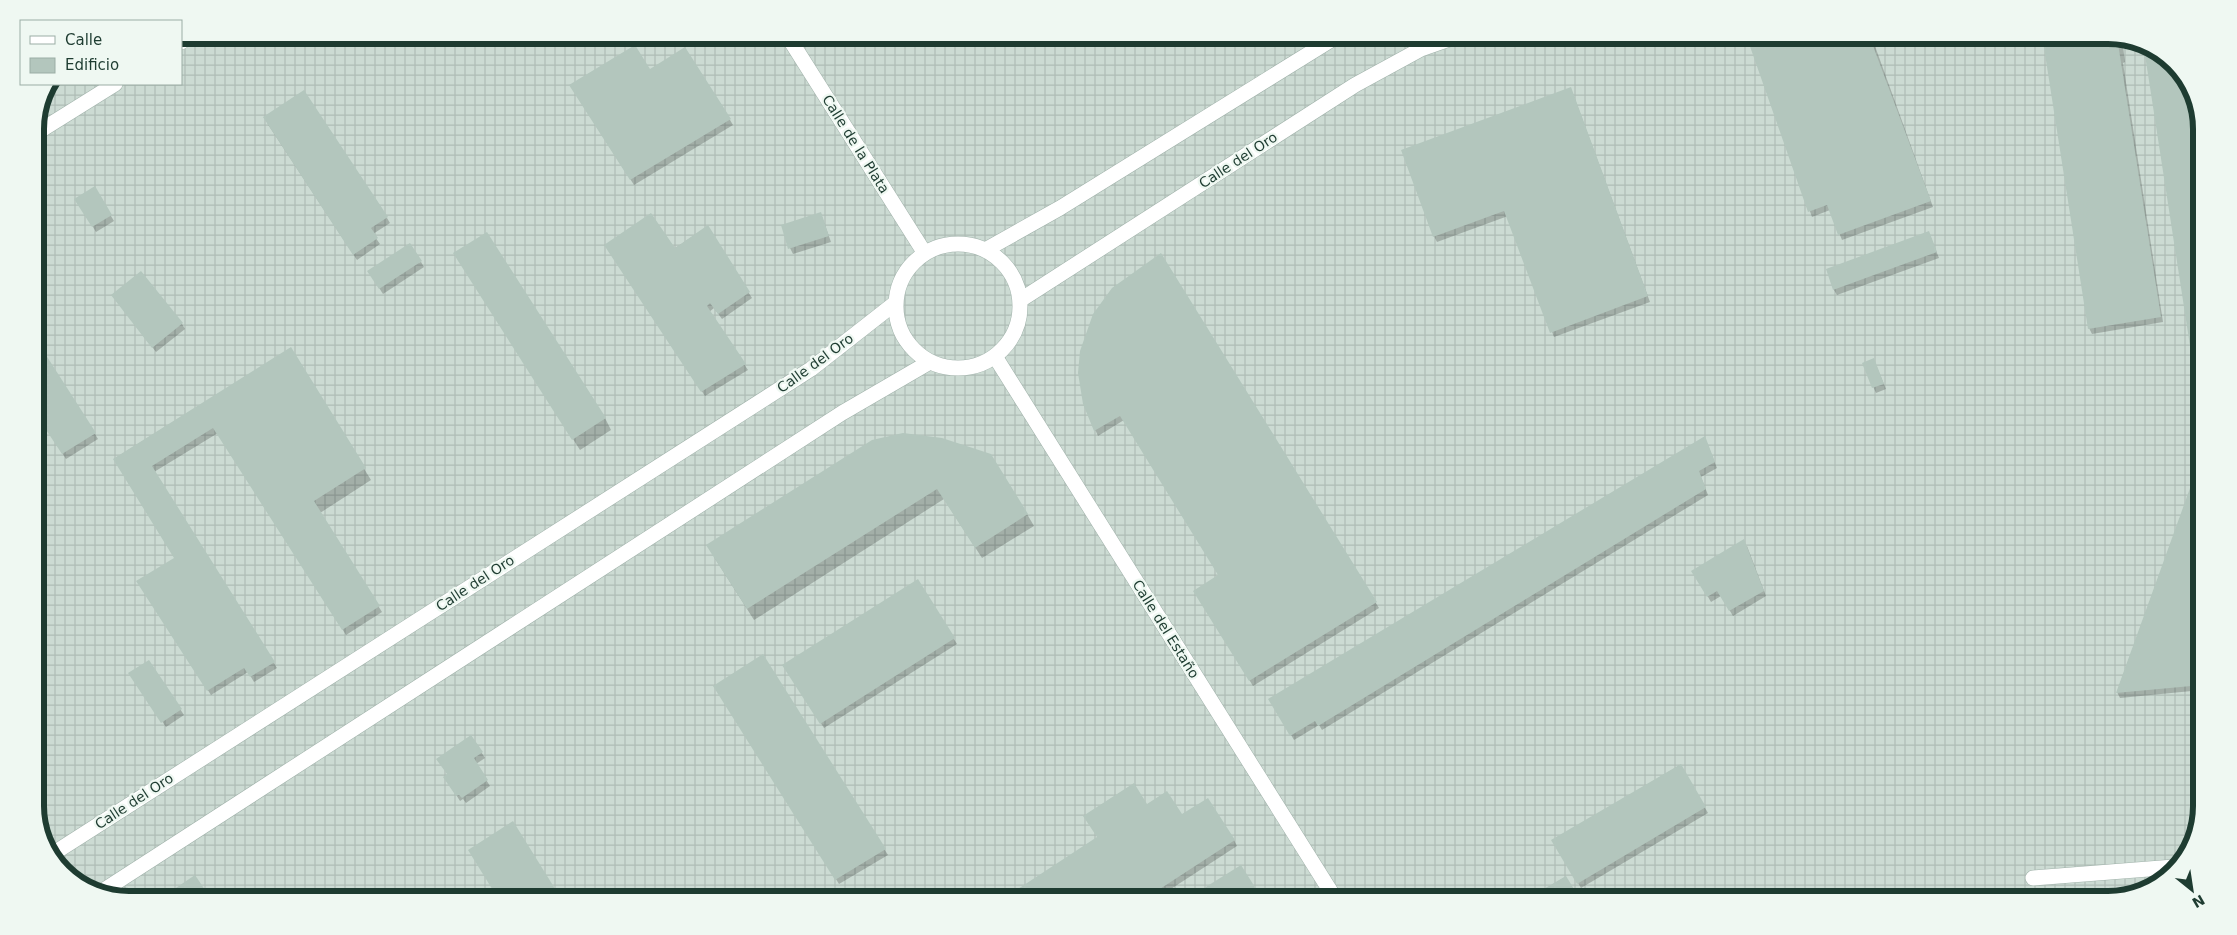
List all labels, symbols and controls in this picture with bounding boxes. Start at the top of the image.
legend [20,20,182,85]
text: Calle [65,31,102,49]
text: Edificio [65,56,119,74]
street label: Calle de la Plata [819,92,893,196]
street label: Calle del Oro [1196,129,1280,191]
street label: Calle del Oro [774,330,856,396]
street label: Calle del Oro [433,552,517,614]
street label: Calle del Estaño [1129,577,1203,681]
street label: Calle del Oro [92,770,176,832]
north arrow [2167,865,2217,915]
text: N [2189,891,2208,911]

